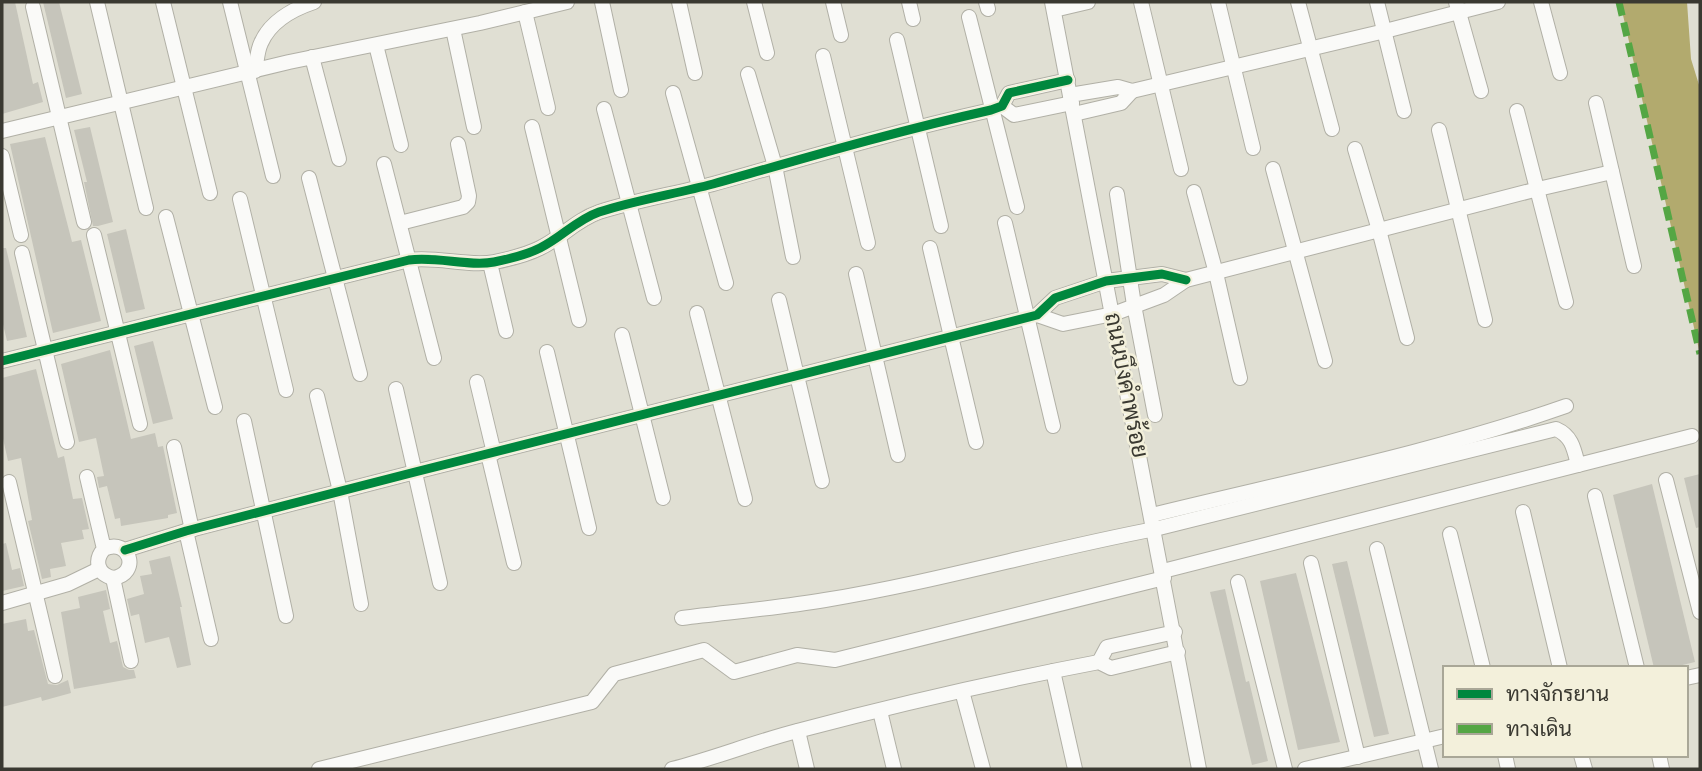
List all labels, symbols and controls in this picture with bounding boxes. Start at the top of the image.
street label: ถนนบึงคำพร้อย [1098,310,1156,460]
legend [1443,666,1688,757]
text: ทางจักรยาน [1506,682,1609,707]
text: ทางเดิน [1506,717,1572,742]

